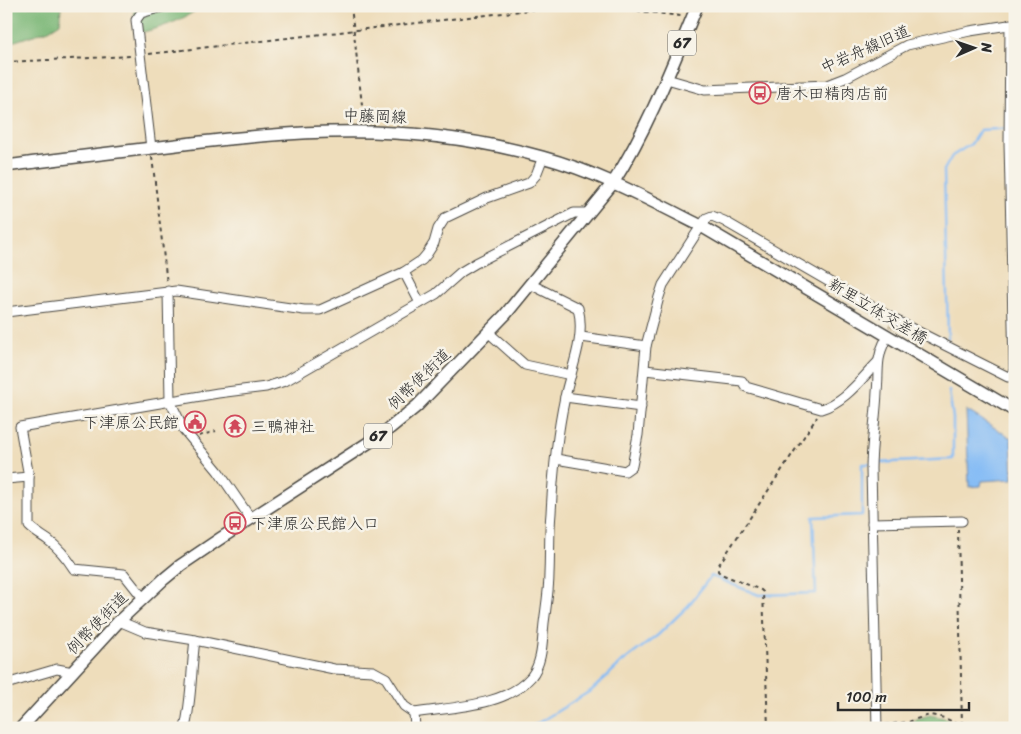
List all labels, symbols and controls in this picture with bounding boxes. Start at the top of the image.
street label: 中岩舟線旧道 [815,16,915,82]
north arrow [948,22,998,72]
road number: 67 [668,30,696,56]
text: N [974,41,999,53]
place label: 唐木田精肉店前 [776,79,888,108]
bus stop icon: 唐木田精肉店前 [748,81,772,105]
street label: 中藤岡線 [343,100,407,132]
street label: 新里立体交差橋 [823,270,933,352]
street label: 例幣使街道 [380,341,458,417]
place label: 下津原公民館 [83,408,179,437]
public building icon: 下津原公民館 [183,410,207,434]
place label: 三鴨神社 [251,412,315,441]
temple icon: 三鴨神社 [223,414,247,438]
road number: 67 [364,424,392,448]
place label: 下津原公民館入口 [251,509,379,538]
bus stop icon: 下津原公民館入口 [223,511,247,535]
street label: 例幣使街道 [59,584,135,662]
scale bar [838,679,970,711]
text: 100 m [846,684,887,710]

